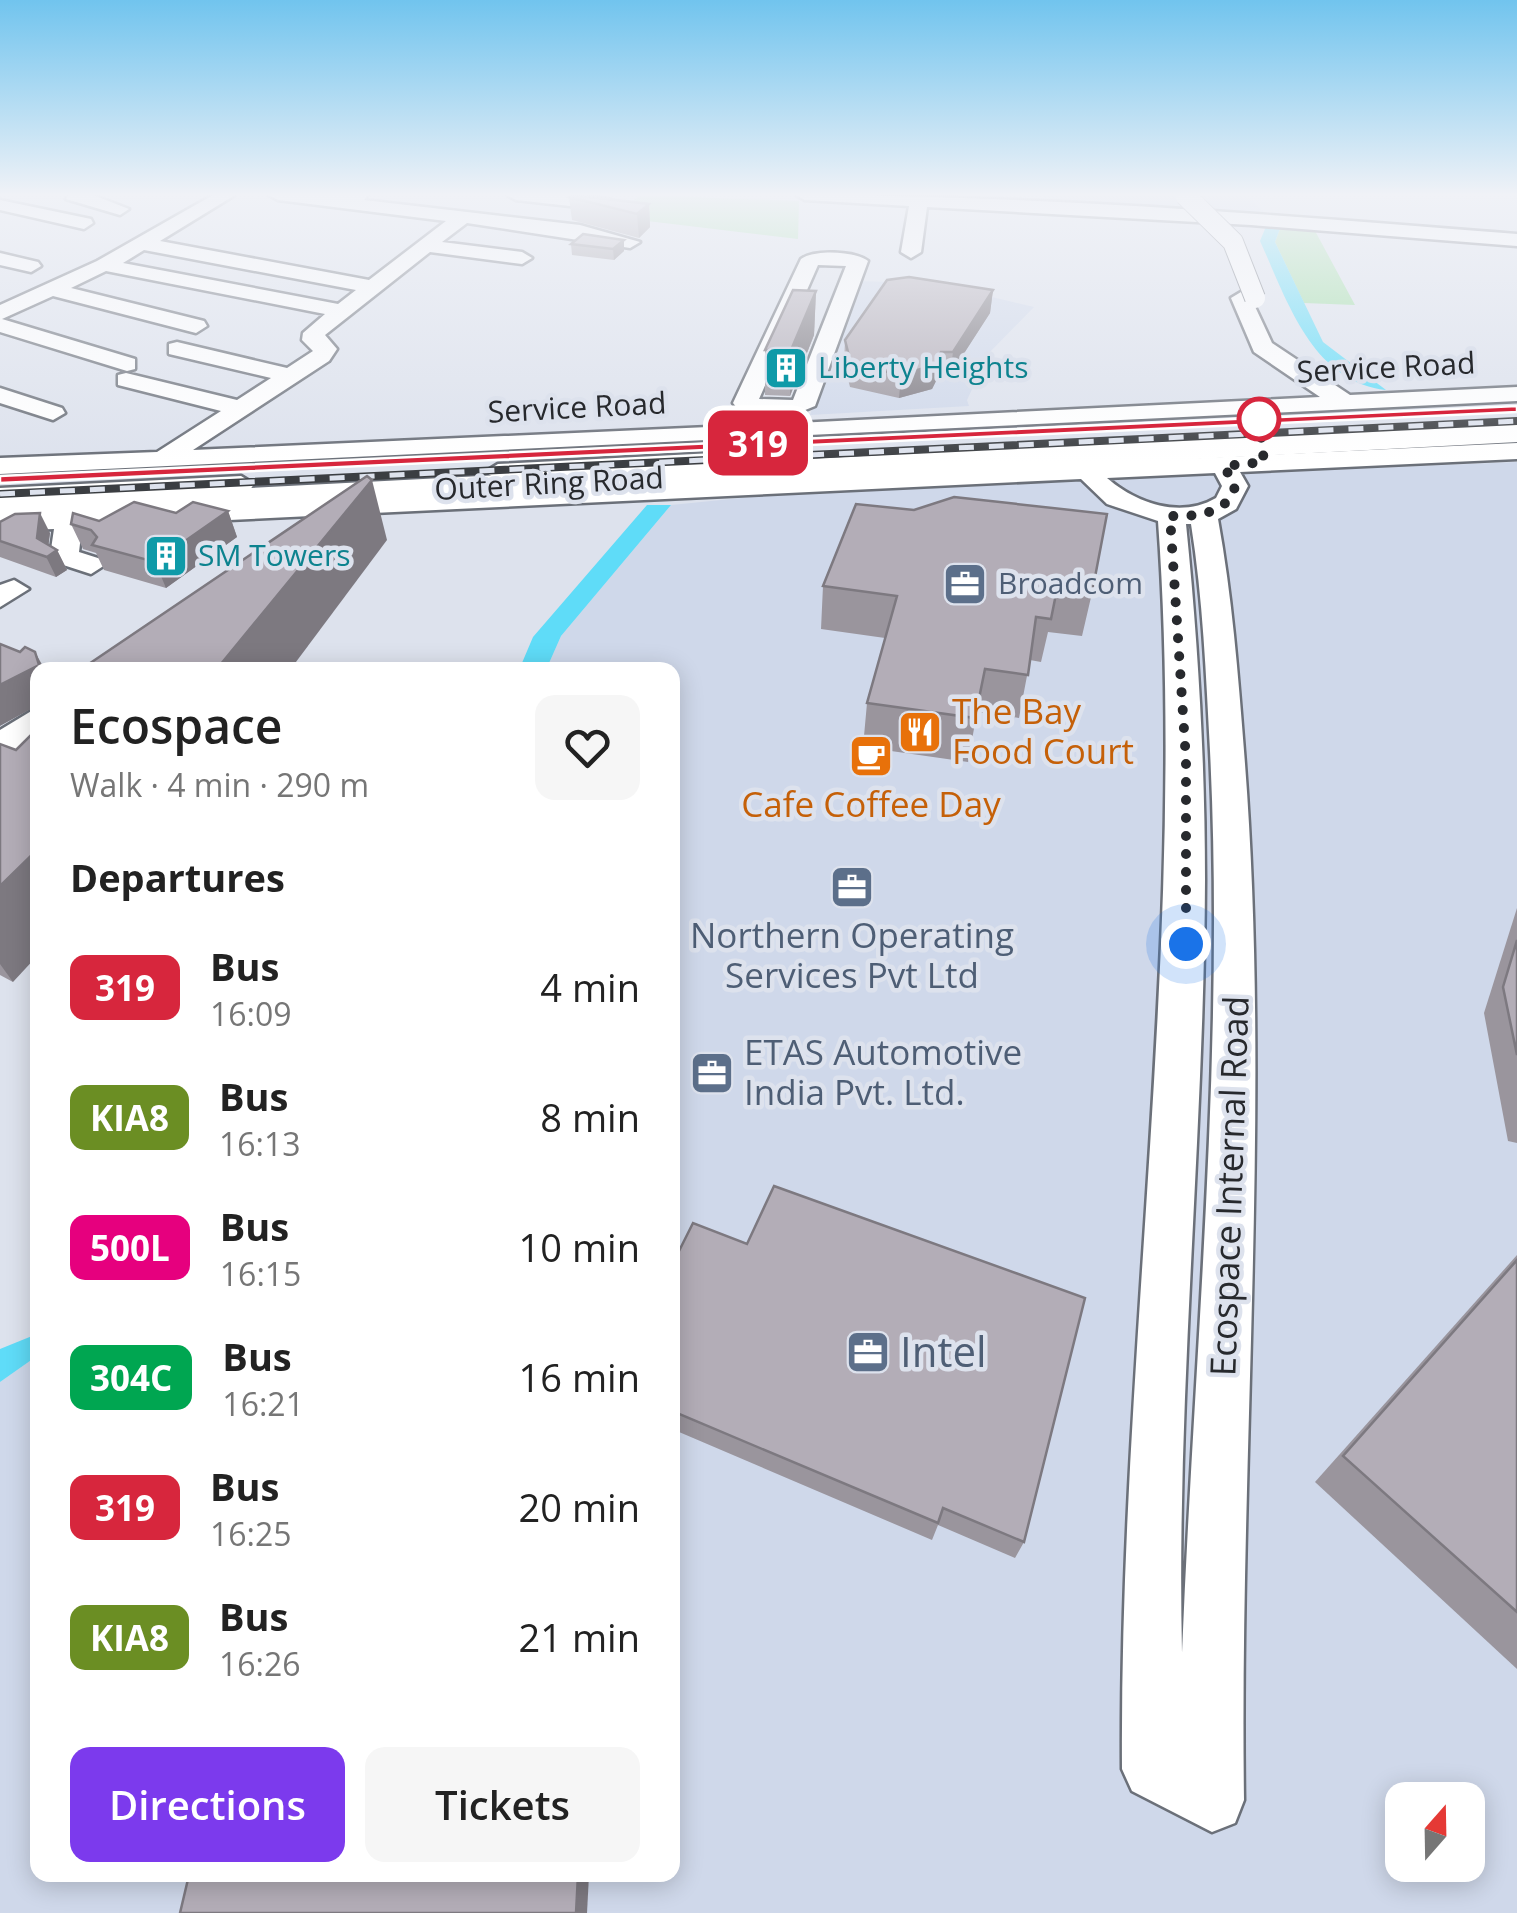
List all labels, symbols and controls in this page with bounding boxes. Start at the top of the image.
street label: Service Road [1296,341,1476,392]
building icon: Liberty Heights [763,345,809,391]
place label: Liberty Heights [818,346,1028,387]
street label: Service Road [487,381,667,432]
unlabelled marker [1238,398,1280,440]
line badge: 319 [700,410,816,476]
text: 319 [728,420,788,467]
street label: Outer Ring Road [433,456,665,509]
building icon: SM Towers [143,533,189,579]
place label: SM Towers [198,534,350,575]
office icon: Broadcom [942,561,988,607]
place label: Broadcom [998,562,1143,603]
place label: The Bay Food Court [952,687,1134,774]
text: Ecospace [70,693,283,758]
button: heart [535,695,640,800]
restaurant icon: The Bay Food Court [897,709,943,755]
cafe icon: Cafe Coffee Day [848,733,894,779]
text: Walk · 4 min · 290 m [70,763,369,806]
place label: Cafe Coffee Day [741,780,1001,827]
text: Departures [70,851,285,903]
office icon: Northern Operating Services Pvt Ltd [829,864,875,910]
place label: Northern Operating Services Pvt Ltd [690,911,1014,998]
your location [1161,919,1211,969]
text: Bus [210,940,279,992]
text: 4 min [540,961,640,1013]
text: 319 [95,964,155,1011]
text: 16:09 [210,992,292,1035]
street label: Ecospace Internal Road [1198,995,1259,1377]
place label: ETAS Automotive India Pvt. Ltd. [744,1028,1022,1115]
office icon: ETAS Automotive India Pvt. Ltd. [689,1050,735,1096]
text: Bus [219,1070,288,1122]
text: 8 min [540,1091,640,1143]
text: KIA8 [90,1094,169,1141]
text: 16:13 [219,1122,301,1165]
text: Bus [220,1200,289,1252]
text: 10 min [519,1221,640,1273]
text: 500L [90,1224,170,1271]
text: 16:15 [220,1252,301,1295]
place label: Intel [900,1322,987,1379]
office icon: Intel [845,1329,891,1375]
text: Bus [222,1330,292,1382]
text: 16 min [519,1351,640,1403]
text: 304C [90,1354,172,1401]
text: 16:21 [222,1382,304,1425]
text: Bus [210,1460,279,1512]
text: 20 min [519,1481,640,1533]
text: 319 [95,1484,155,1531]
text: 16:25 [210,1512,292,1555]
text: Bus [219,1590,288,1642]
text: 21 min [519,1611,640,1663]
text: KIA8 [90,1614,169,1661]
text: 16:26 [219,1642,301,1685]
button: Directions [70,1747,345,1862]
button: Tickets [365,1747,640,1862]
north arrow [1385,1782,1485,1882]
map controls [1385,1782,1485,1882]

